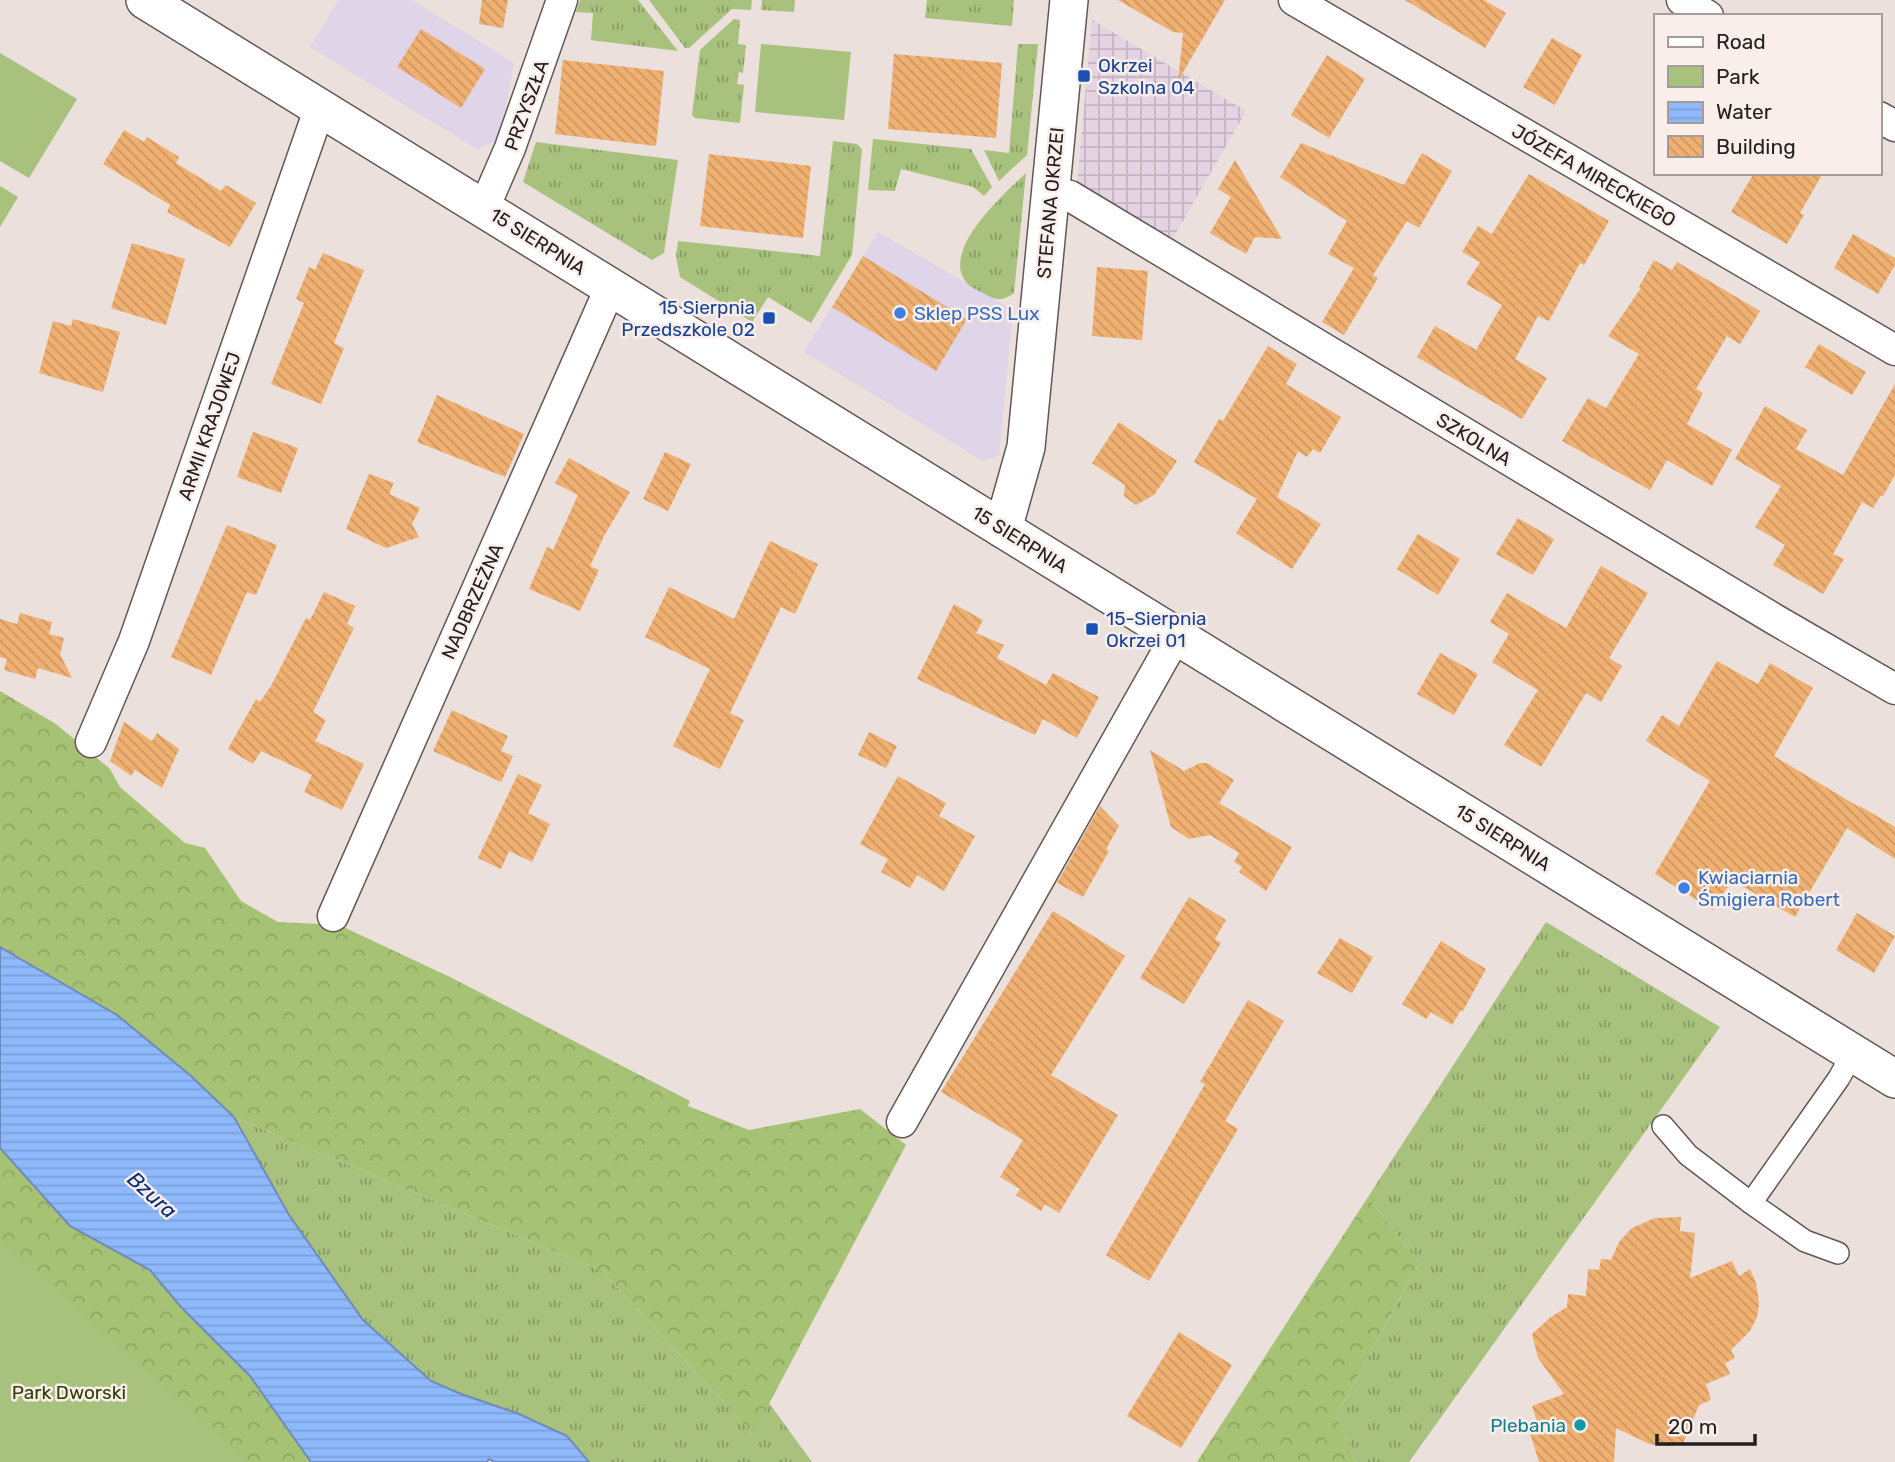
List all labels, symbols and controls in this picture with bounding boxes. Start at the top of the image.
legend [1654,14,1881,175]
text: Road [1716,29,1766,54]
place label: Okrzei Szkolna 04 [1098,54,1195,99]
street label: PRZYSZŁA [499,57,554,154]
text: Park [1716,64,1760,89]
marker: Okrzei Szkolna 04 [1076,68,1092,84]
text: Water [1716,99,1772,124]
street label: JÓZEFA MIRECKIEGO [1508,119,1680,232]
street label: STEFANA OKRZEI [1032,126,1069,280]
text: Building [1716,134,1796,159]
street label: 15 SIERPNIA [486,203,590,280]
place label: 15 Sierpnia Przedszkole 02 [621,296,755,341]
place label: Sklep PSS Lux [914,302,1039,325]
marker: Sklep PSS Lux [892,305,908,321]
marker: 15 Sierpnia Przedszkole 02 [761,310,777,326]
street label: ARMII KRAJOWEJ [173,349,246,503]
street label: SZKOLNA [1432,408,1516,471]
street label: 15 SIERPNIA [968,501,1072,578]
street label: NADBRZEŻNA [437,539,508,663]
place label: 15-Sierpnia Okrzei 01 [1106,607,1207,652]
marker: 15-Sierpnia Okrzei 01 [1084,621,1100,637]
street label: 15 SIERPNIA [1451,799,1555,876]
place label: Kwiaciarnia Śmigiera Robert [1698,866,1840,911]
marker: Kwiaciarnia Śmigiera Robert [1676,880,1692,896]
water label: Bzura [123,1166,182,1223]
park label: Park Dworski [12,1381,126,1404]
scale bar [1657,1402,1755,1446]
place label: Plebania [1490,1414,1566,1437]
text: 20 m [1668,1414,1717,1439]
marker: Plebania [1572,1417,1588,1433]

